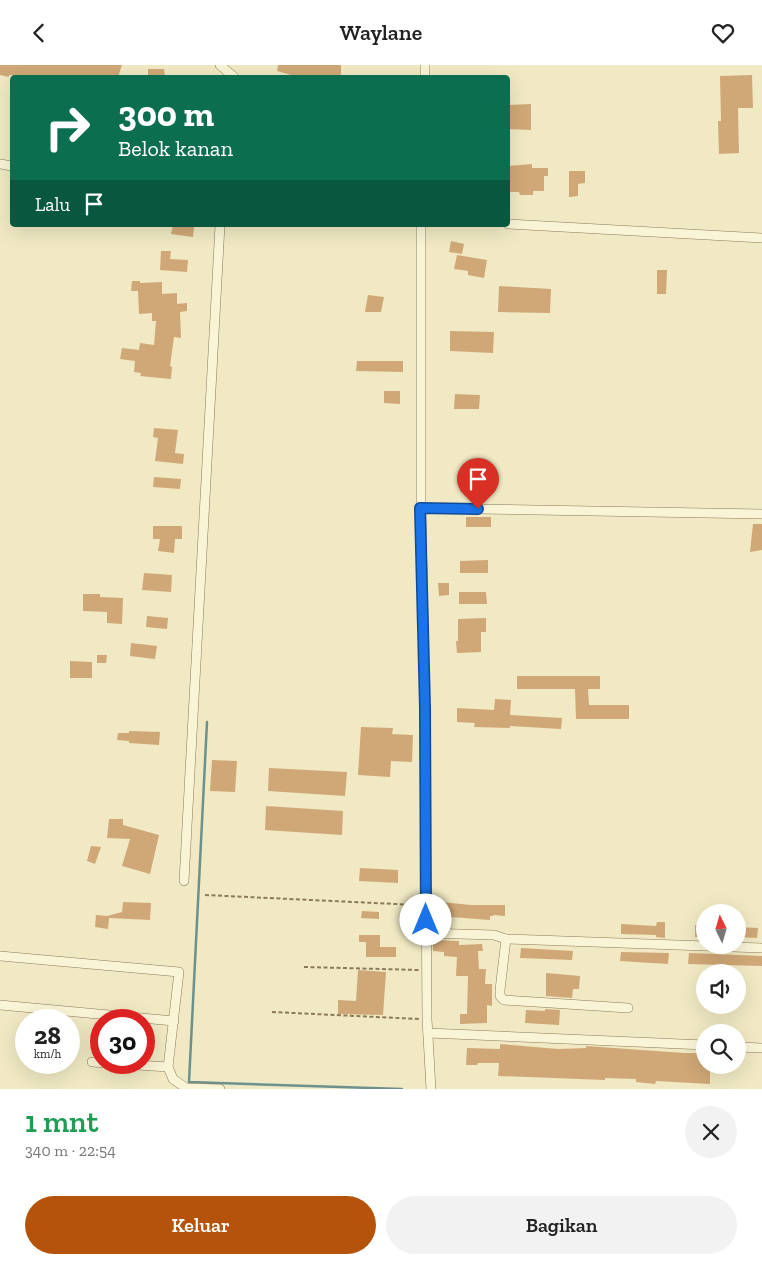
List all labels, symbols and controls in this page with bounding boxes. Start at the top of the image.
icon: back [25,19,53,47]
text: Waylane [340,19,422,46]
icon: heart [709,19,737,47]
text: 300 m [118,93,214,135]
icon: right [35,95,100,160]
text: Belok kanan [118,135,233,162]
icon: arrive [80,190,108,218]
text: Lalu [35,193,70,216]
pin [457,458,499,509]
icon: arrive [464,465,492,493]
position arrow [399,893,451,945]
north arrow [696,904,746,954]
map controls [696,904,746,1074]
button: sound [696,964,746,1014]
speed limit sign: 30 [90,1009,155,1074]
text: 28 [34,1020,61,1050]
button: search [696,1024,746,1074]
text: km/h [34,1047,61,1061]
text: 1 mnt [25,1104,98,1140]
button: close [685,1106,737,1158]
text: 340 m · 22:54 [25,1141,116,1160]
button: Keluar [25,1196,376,1254]
button: Bagikan [386,1196,737,1254]

